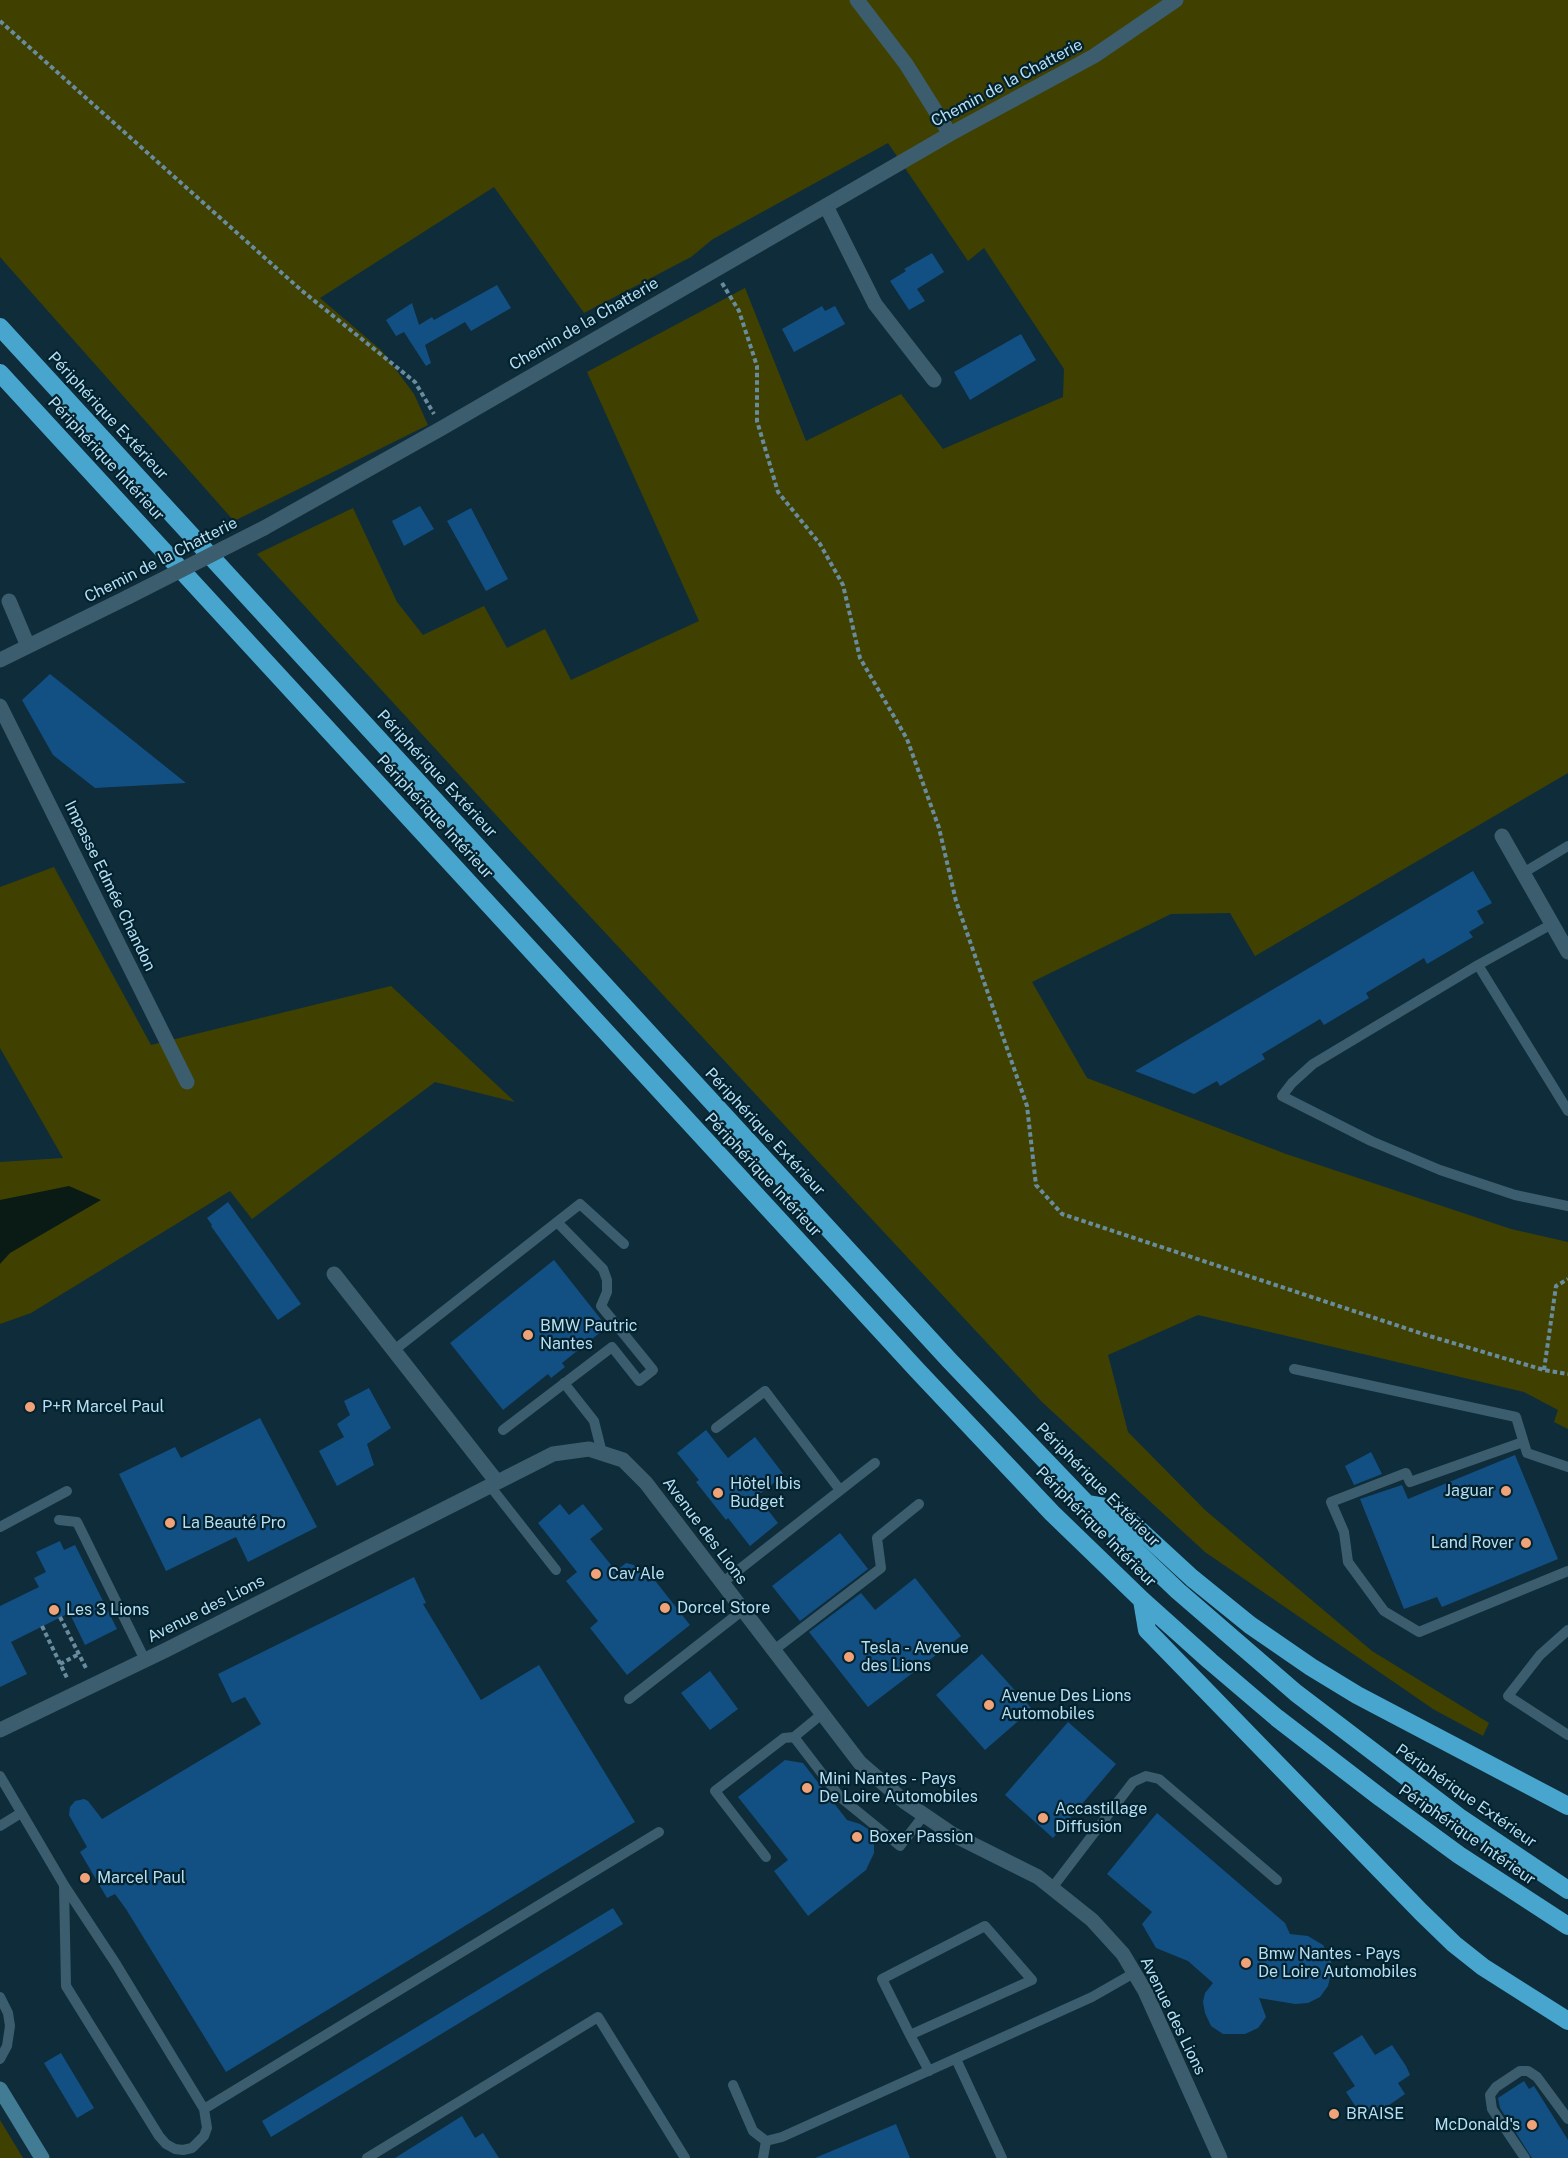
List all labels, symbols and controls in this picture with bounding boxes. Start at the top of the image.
street label: Chemin de la Chatterie [928,35,1086,131]
street label: Chemin de la Chatterie [506,273,662,375]
street label: Périphérique Extérieur [44,348,172,484]
street label: Périphérique Intérieur [44,393,168,525]
street label: Chemin de la Chatterie [81,513,241,607]
street label: Périphérique Extérieur [373,706,501,842]
street label: Périphérique Intérieur [373,751,497,883]
street label: Impasse Edmée Chandon [60,798,160,974]
street label: Périphérique Extérieur [701,1064,829,1200]
street label: Périphérique Intérieur [701,1109,825,1241]
place label: BMW Pautric Nantes [540,1316,637,1354]
marker: BMW Pautric Nantes [521,1328,535,1342]
place label: P+R Marcel Paul [42,1397,164,1417]
marker: P+R Marcel Paul [23,1400,37,1414]
street label: Périphérique Extérieur [1032,1419,1164,1551]
street label: Périphérique Intérieur [1032,1463,1160,1591]
street label: Avenue des Lions [659,1474,751,1588]
place label: Hôtel Ibis Budget [730,1474,801,1512]
place label: Jaguar [1445,1481,1494,1501]
marker: Jaguar [1499,1484,1513,1498]
marker: Hôtel Ibis Budget [711,1486,725,1500]
place label: La Beauté Pro [182,1513,286,1533]
marker: La Beauté Pro [163,1516,177,1530]
place label: Land Rover [1431,1533,1514,1553]
marker: Land Rover [1519,1536,1533,1550]
place label: Cav'Ale [608,1564,665,1584]
marker: Cav'Ale [589,1567,603,1581]
street label: Avenue des Lions [144,1571,268,1647]
place label: Dorcel Store [677,1598,770,1618]
place label: Les 3 Lions [66,1600,149,1620]
marker: Dorcel Store [658,1601,672,1615]
marker: Les 3 Lions [47,1603,61,1617]
place label: Tesla - Avenue des Lions [861,1638,969,1676]
marker: Tesla - Avenue des Lions [842,1650,856,1664]
place label: Avenue Des Lions Automobiles [1001,1686,1131,1724]
marker: Avenue Des Lions Automobiles [982,1698,996,1712]
street label: Périphérique Extérieur [1392,1740,1540,1852]
place label: Mini Nantes - Pays De Loire Automobiles [819,1769,978,1807]
street label: Périphérique Intérieur [1395,1780,1539,1890]
marker: Mini Nantes - Pays De Loire Automobiles [800,1781,814,1795]
place label: Accastillage Diffusion [1055,1799,1147,1837]
marker: Accastillage Diffusion [1036,1811,1050,1825]
place label: Boxer Passion [869,1827,973,1847]
marker: Boxer Passion [850,1830,864,1844]
place label: Marcel Paul [97,1868,186,1888]
marker: Marcel Paul [78,1871,92,1885]
place label: Bmw Nantes - Pays De Loire Automobiles [1258,1944,1417,1982]
street label: Avenue des Lions [1136,1954,1210,2078]
marker: Bmw Nantes - Pays De Loire Automobiles [1239,1956,1253,1970]
place label: BRAISE [1346,2104,1404,2124]
marker: BRAISE [1327,2107,1341,2121]
place label: McDonald's [1434,2115,1520,2135]
marker: McDonald's [1525,2118,1539,2132]

